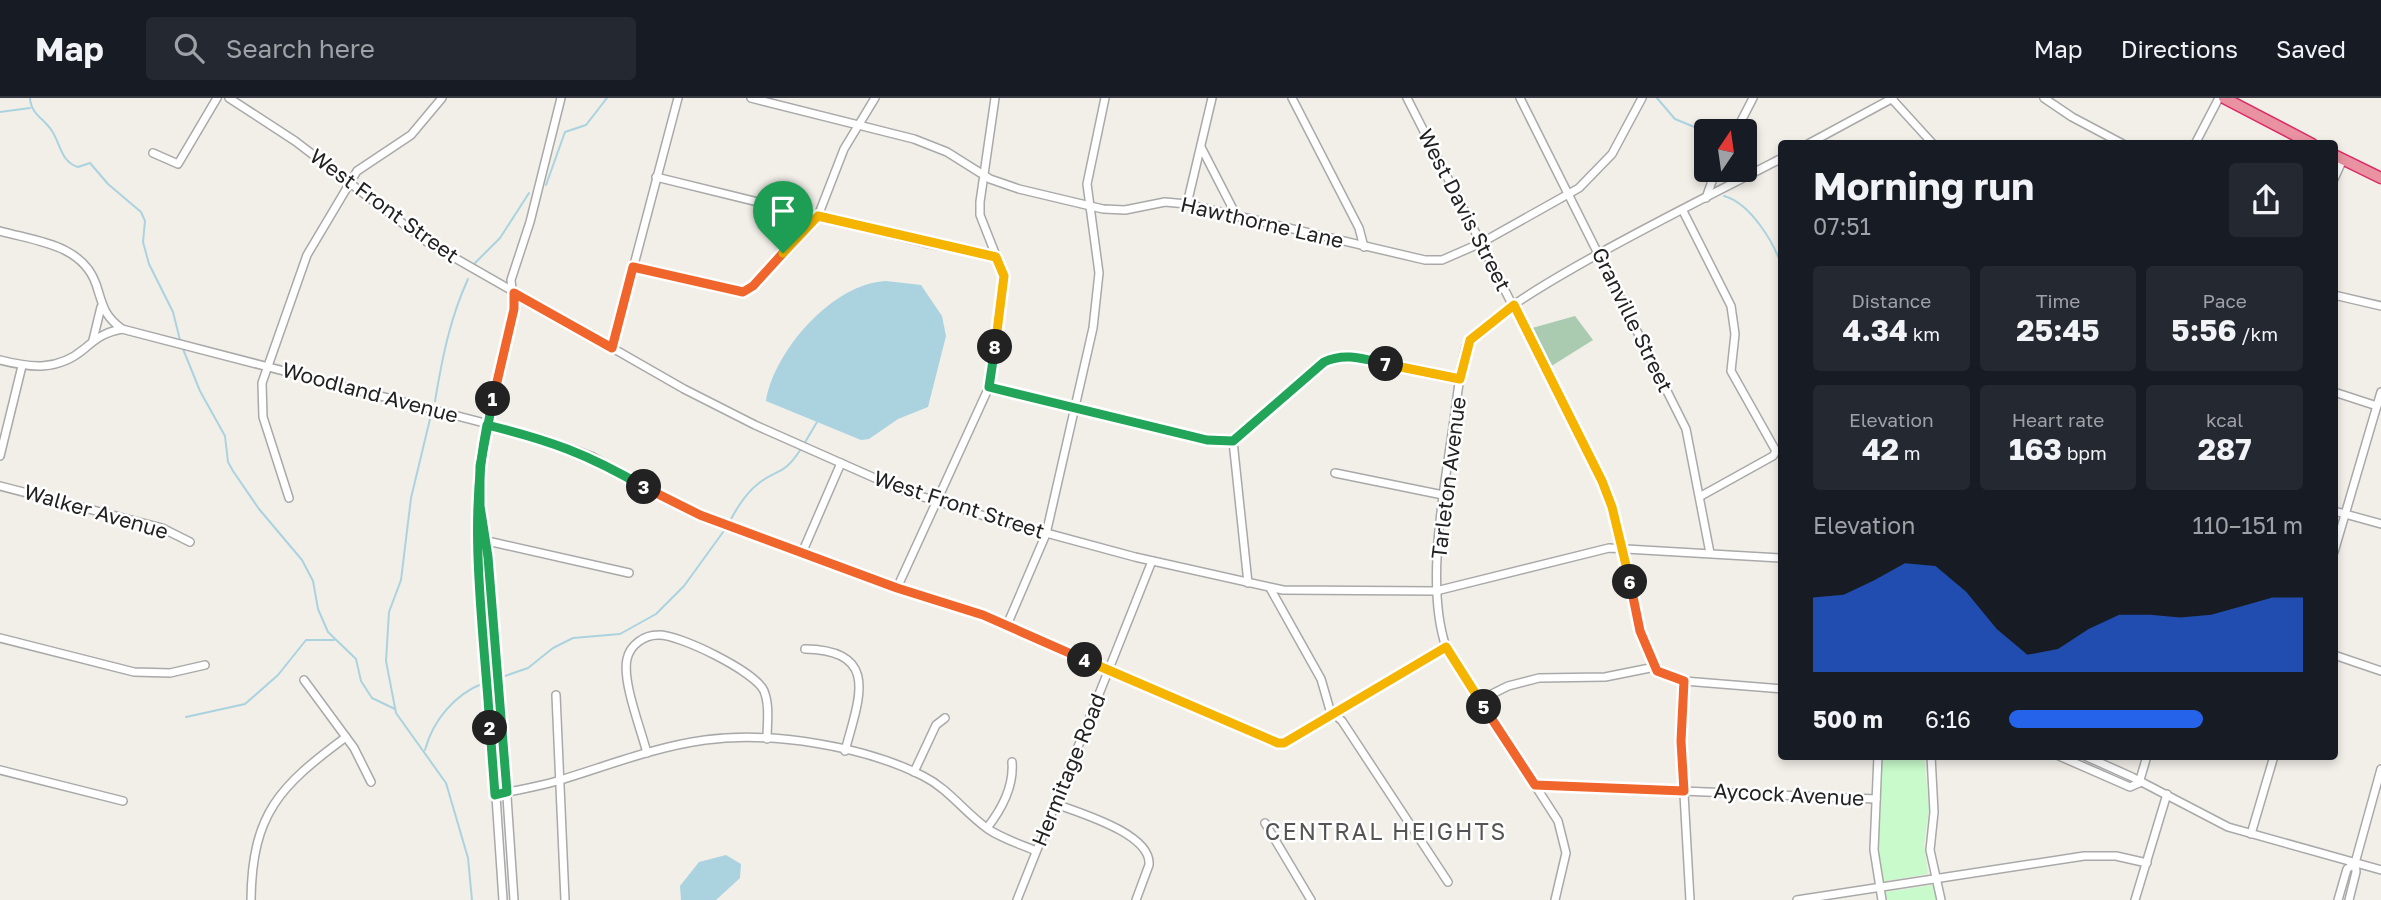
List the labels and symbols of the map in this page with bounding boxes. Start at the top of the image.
north arrow [1694,119,1757,182]
street label: West Davis Street [1413,124,1517,295]
street label: West Front Street [305,142,464,268]
pin [753,181,813,253]
street label: Hawthorne Lane [1178,191,1346,253]
street label: Granville Street [1587,243,1679,396]
pin: 8 [978,330,1012,364]
pin: 7 [1368,346,1404,382]
street label: Woodland Avenue [279,356,461,428]
pin: 1 [476,382,510,416]
street label: Tarleton Avenue [1425,395,1471,560]
street label: West Front Street [871,464,1048,544]
pin: 3 [626,470,662,504]
street label: Walker Avenue [21,478,172,544]
pin: 6 [1612,564,1648,600]
pin: 4 [1068,642,1102,678]
street label: Hermitage Road [1026,689,1111,850]
pin: 5 [1466,690,1502,724]
pin: 2 [472,710,508,746]
street label: Aycock Avenue [1713,777,1865,811]
district label: CENTRAL HEIGHTS [1265,817,1507,845]

